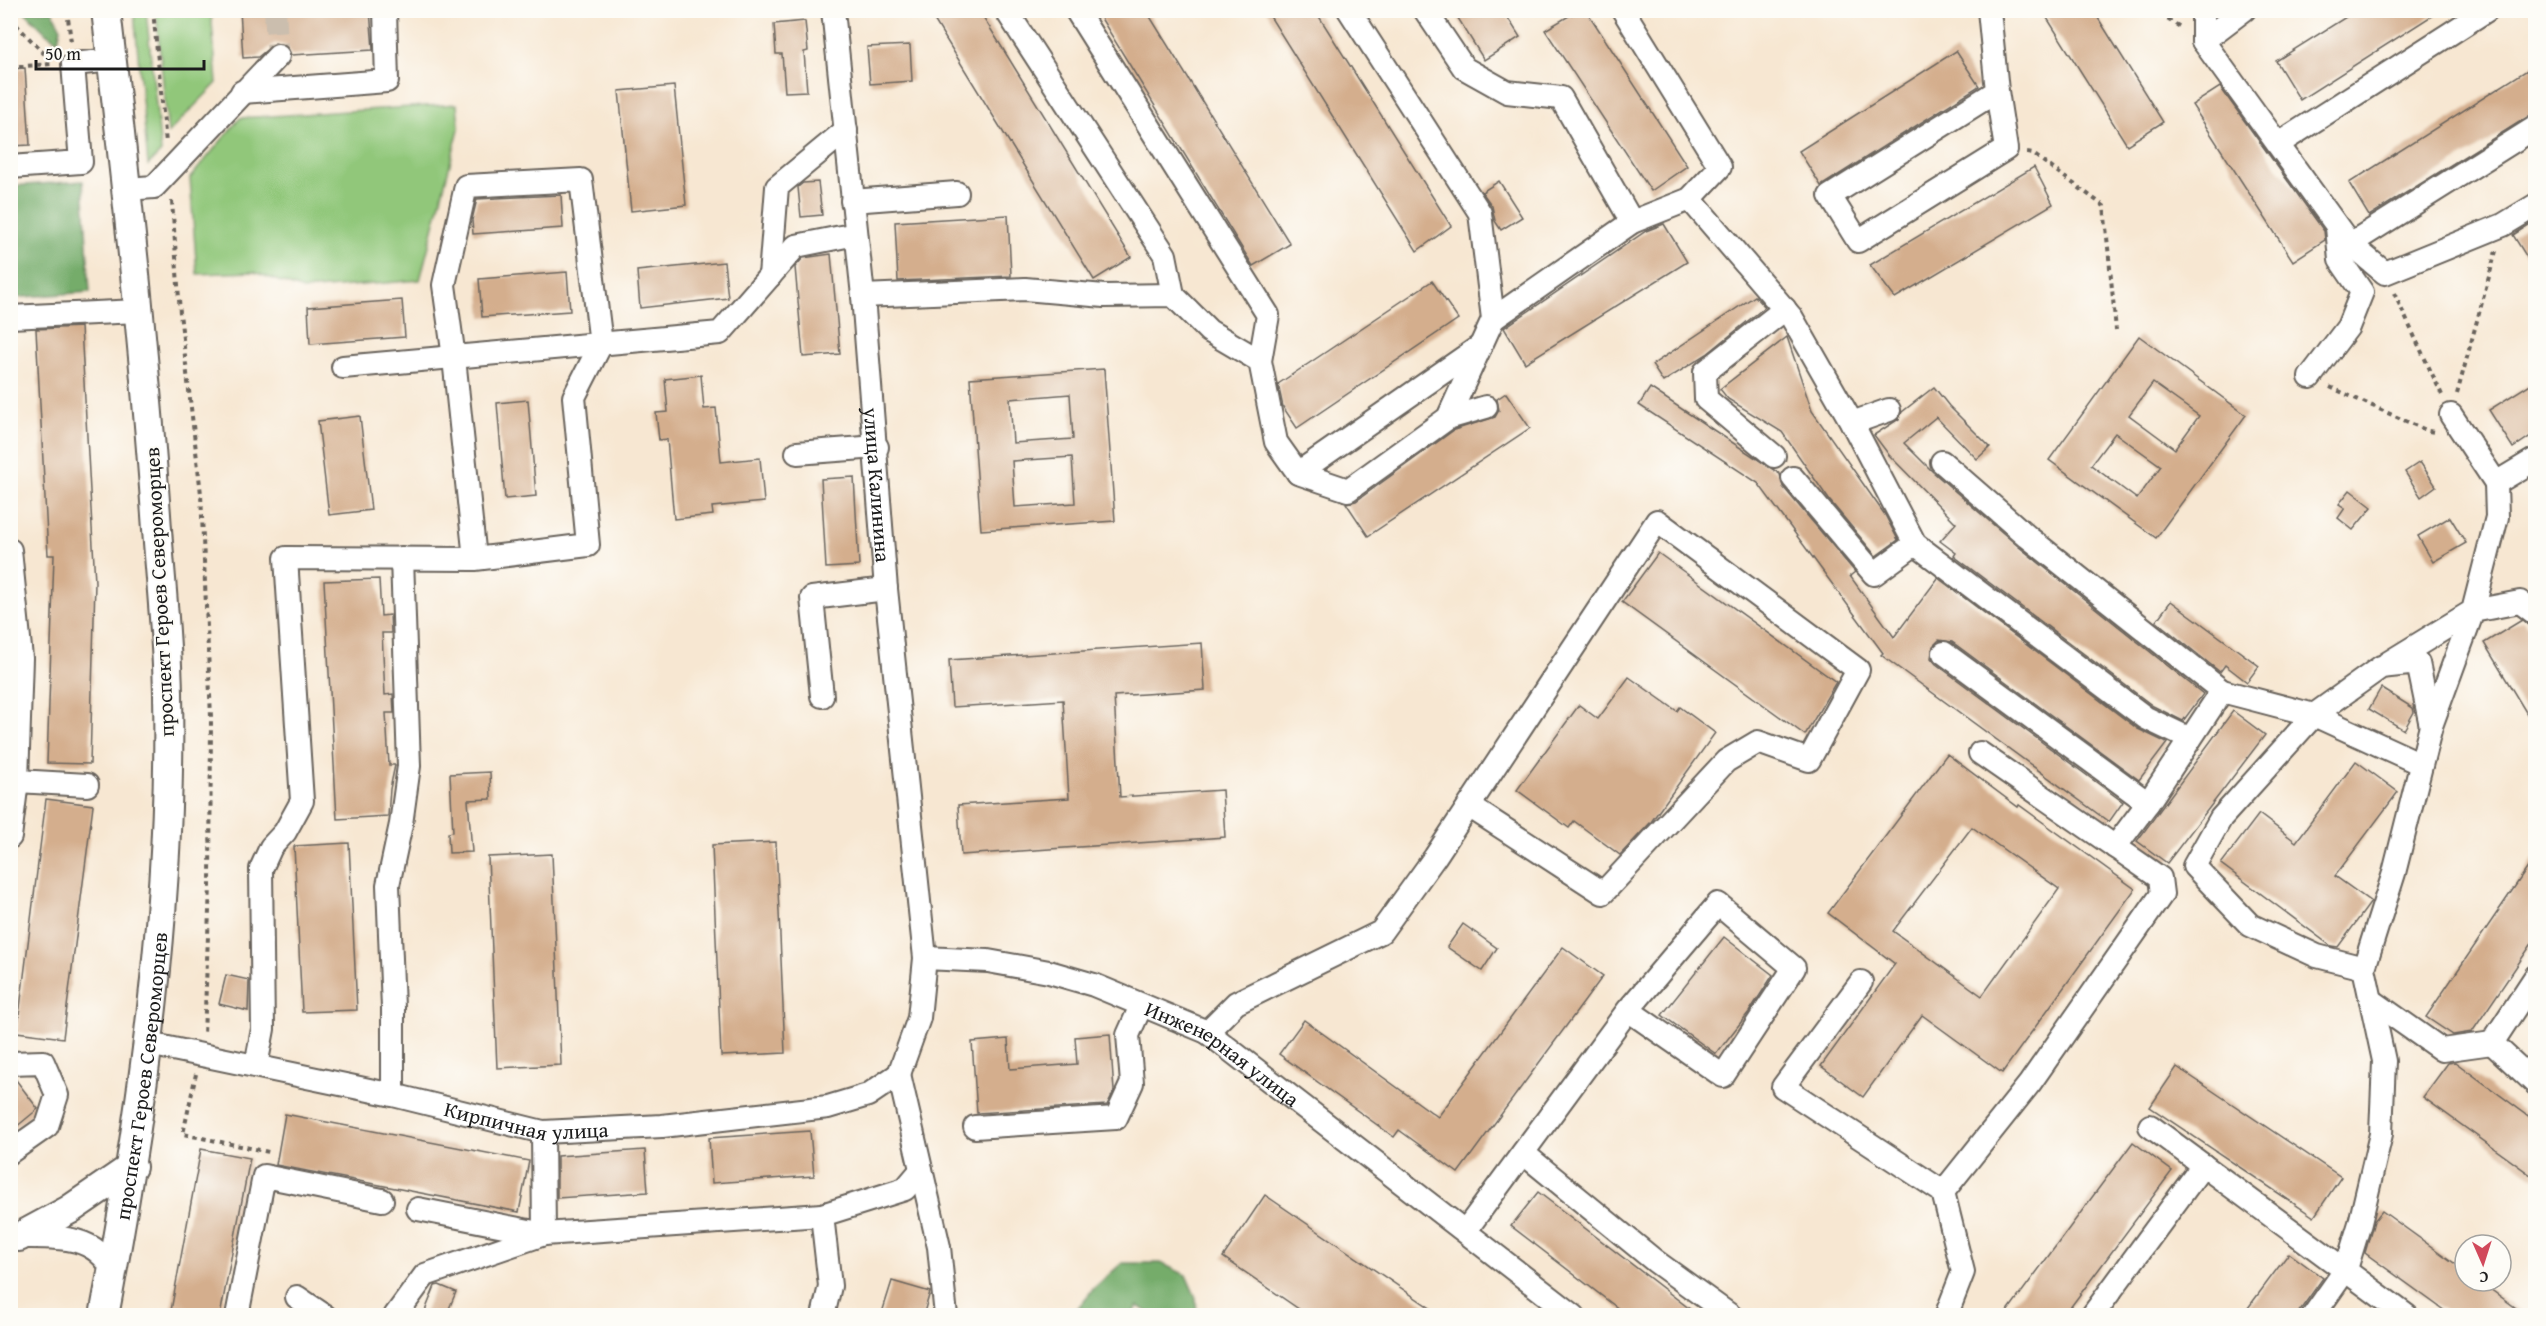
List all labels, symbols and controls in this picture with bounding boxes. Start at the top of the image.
scale bar [36,33,204,71]
text: 50 m [45,40,81,67]
street label: улица Калинина [856,405,899,563]
street label: проспект Героев Североморцев [136,446,182,738]
street label: проспект Героев Североморцев [106,931,175,1222]
street label: Инженерная улица [1140,992,1306,1114]
street label: Кирпичная улица [441,1093,609,1148]
north arrow [2453,1233,2513,1293]
text: С [2479,1266,2489,1290]

